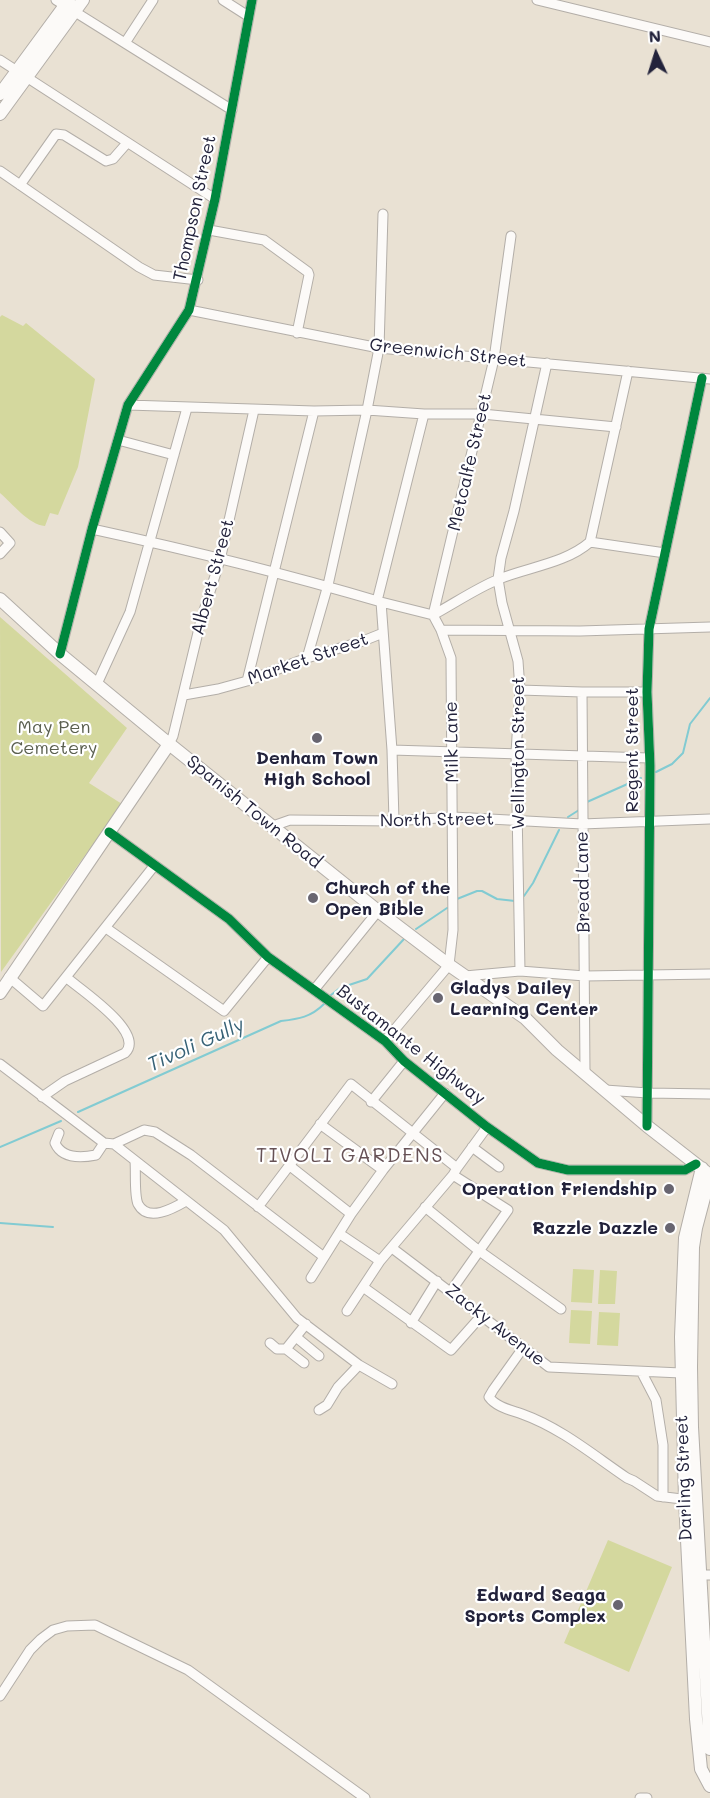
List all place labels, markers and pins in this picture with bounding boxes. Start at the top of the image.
marker: Denham Town High School [310,731,324,745]
place label: Denham Town High School [256,747,378,789]
place label: Church of the Open Bible [325,877,450,920]
marker: Church of the Open Bible [306,891,320,905]
place label: Gladys Dailey Learning Center [450,977,598,1020]
marker: Gladys Dailey Learning Center [431,991,445,1005]
place label: Operation Friendship [462,1178,657,1200]
marker: Operation Friendship [662,1182,676,1196]
place label: Razzle Dazzle [532,1217,658,1239]
marker: Razzle Dazzle [663,1221,677,1235]
place label: Edward Seaga Sports Complex [465,1584,606,1626]
marker: Edward Seaga Sports Complex [611,1598,625,1612]

